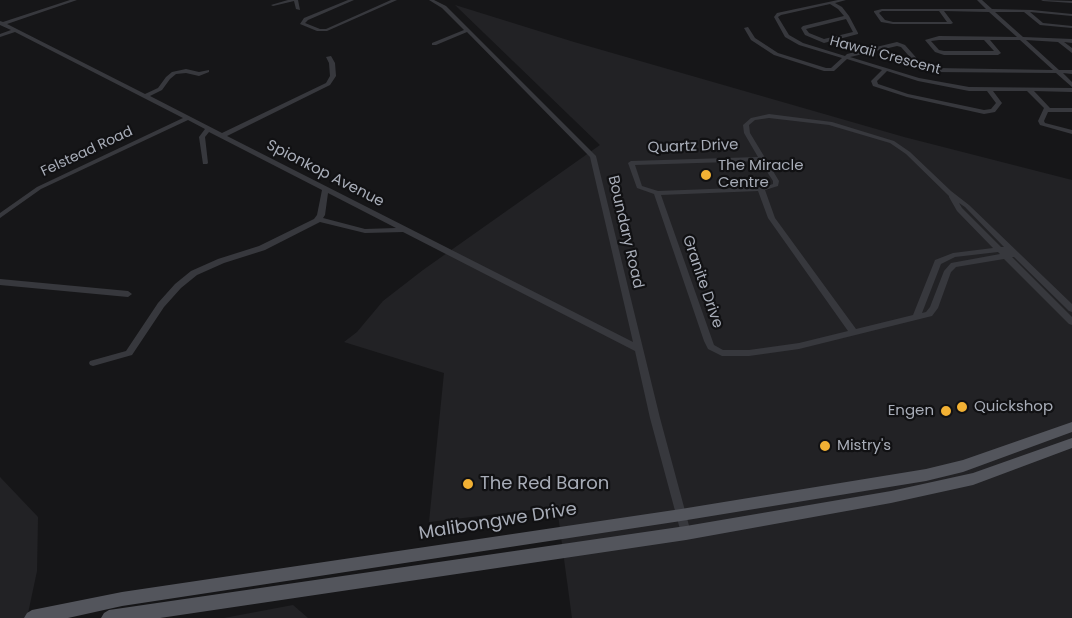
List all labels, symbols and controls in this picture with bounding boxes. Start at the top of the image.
street label: Hawaii Crescent [828,33,942,79]
street label: Felstead Road [38,123,136,181]
street label: Quartz Drive [647,136,739,158]
street label: Spionkop Avenue [263,137,387,211]
place label: The Miracle Centre [718,157,803,192]
marker: The Miracle Centre [699,168,713,182]
street label: Boundary Road [603,174,647,290]
street label: Granite Drive [678,233,726,331]
place label: Quickshop [974,398,1053,416]
marker: Quickshop [955,400,969,414]
place label: Engen [888,402,934,420]
marker: Engen [939,404,953,418]
place label: Mistry's [837,437,891,455]
marker: Mistry's [818,439,832,453]
place label: The Red Baron [480,473,609,495]
marker: The Red Baron [461,477,475,491]
street label: Malibongwe Drive [417,499,579,545]

